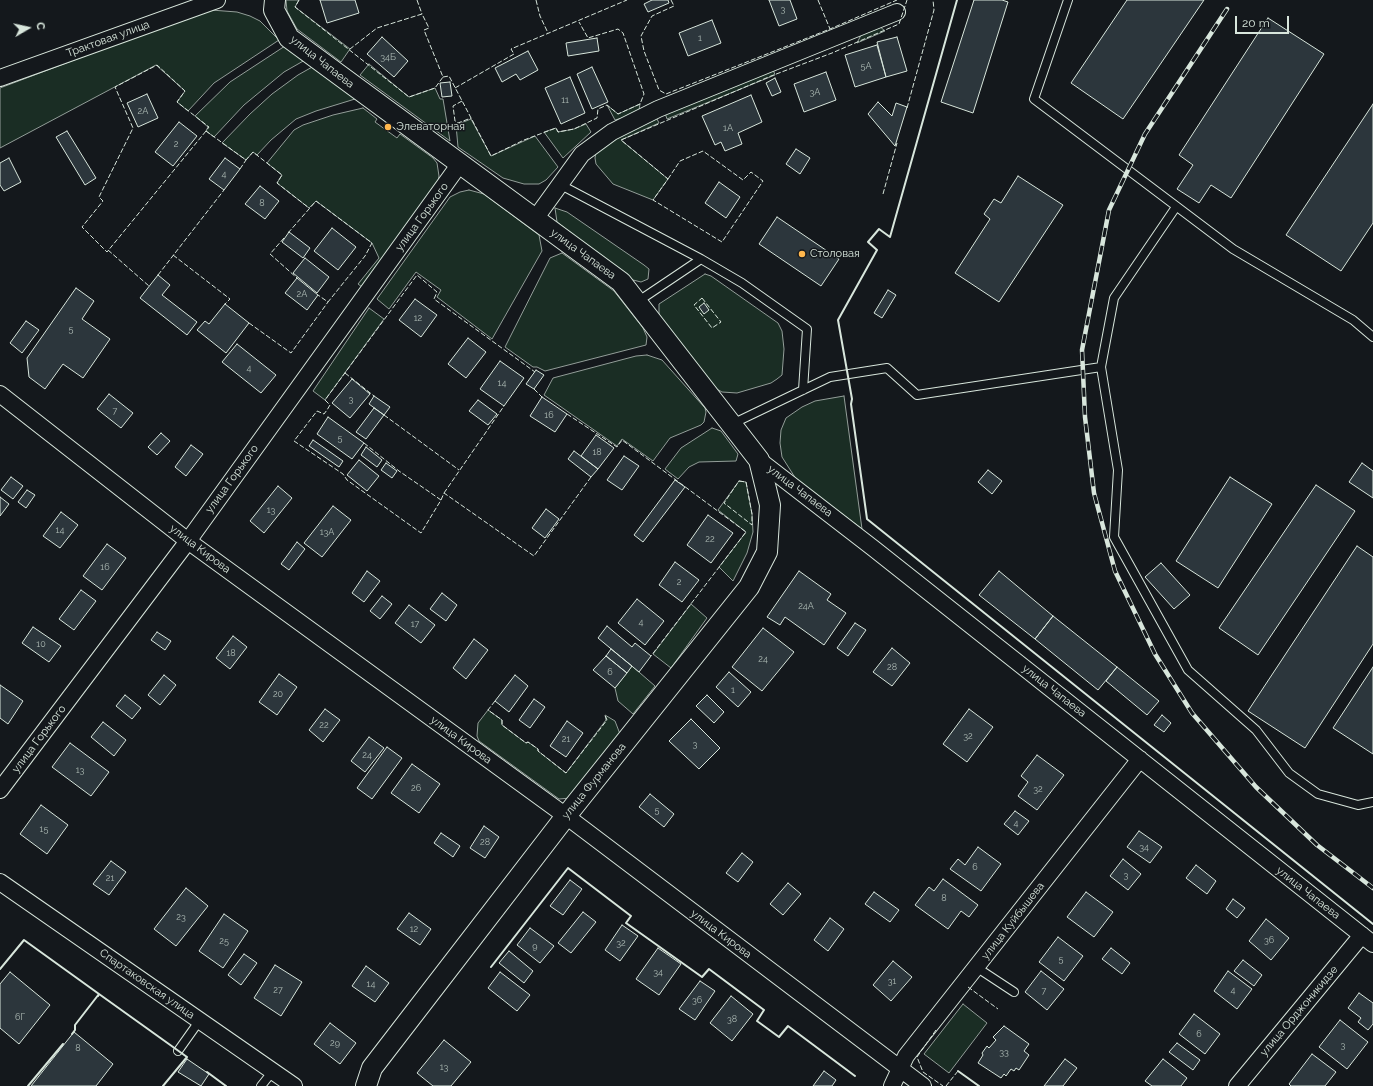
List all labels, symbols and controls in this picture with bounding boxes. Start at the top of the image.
house number: 3 [781,4,785,14]
north arrow [8,8,48,48]
scale bar [1237,8,1291,34]
text: 20 m [1242,16,1270,30]
street label: Трактовая улица [65,18,151,60]
text: С [33,21,47,31]
street label: улица Чапаева [287,33,357,91]
house number: 1 [698,33,702,43]
house number: 34Б [380,52,396,62]
house number: 5А [861,61,871,71]
house number: 3А [810,87,820,97]
house number: 11 [561,95,569,105]
house number: 2А [138,106,148,116]
place label: Элеваторная [396,120,465,134]
marker: Элеваторная [383,122,393,132]
house number: 1А [723,123,733,133]
house number: 2 [174,139,178,149]
house number: 4 [222,169,226,179]
street label: улица Горького [393,180,451,254]
house number: 8 [259,198,265,208]
street label: улица Чапаева [548,226,618,282]
place label: Столовая [810,247,860,261]
marker: Столовая [797,249,807,259]
house number: 2А [297,289,307,299]
house number: 12 [414,313,422,323]
house number: 5 [69,324,73,334]
house number: 4 [247,363,251,373]
house number: 14 [498,378,506,388]
house number: 3 [349,394,353,404]
house number: 7 [113,406,117,416]
house number: 16 [544,410,554,420]
house number: 5 [338,433,342,443]
street label: улица Горького [203,442,261,516]
house number: 18 [592,447,602,457]
street label: улица Чапаева [765,462,835,520]
house number: 13 [267,505,275,515]
street label: улица Кирова [167,522,233,576]
house number: 14 [56,525,64,535]
house number: 13А [320,527,334,537]
house number: 22 [705,534,715,544]
house number: 16 [100,562,110,572]
house number: 2 [677,577,681,587]
house number: 24А [798,601,814,611]
house number: 4 [639,617,643,627]
house number: 17 [411,619,419,629]
house number: 10 [36,639,46,649]
house number: 18 [226,648,236,658]
house number: 24 [758,654,768,664]
house number: 28 [887,662,897,672]
street label: улица Чапаева [1019,662,1089,720]
house number: 6 [607,667,613,677]
house number: 1 [731,685,735,695]
house number: 20 [273,689,283,699]
street label: улица Горького [9,703,69,775]
street label: улица Кирова [428,713,494,767]
house number: 22 [319,720,329,730]
house number: 32 [963,731,973,741]
house number: 21 [562,734,570,744]
house number: 3 [693,739,697,749]
street label: улица Фурманова [559,740,629,822]
house number: 24 [362,750,372,760]
house number: 13 [76,765,84,775]
house number: 26 [411,783,421,793]
house number: 32 [1033,784,1043,794]
house number: 5 [655,805,659,815]
house number: 4 [1014,818,1018,828]
house number: 15 [40,824,48,834]
house number: 28 [480,837,490,847]
house number: 34 [1139,842,1149,852]
house number: 6 [972,862,978,872]
street label: улица Чапаева [1273,864,1343,922]
house number: 3 [1124,870,1128,880]
house number: 21 [106,873,114,883]
street label: улица Куйбышева [979,880,1047,962]
house number: 8 [941,893,947,903]
street label: улица Кирова [688,907,754,961]
house number: 23 [176,912,186,922]
house number: 12 [410,924,418,934]
house number: 36 [1264,935,1274,945]
house number: 25 [219,936,229,946]
house number: 32 [616,938,626,948]
house number: 9 [532,941,538,951]
street label: Спартаковская улица [97,946,197,1022]
house number: 5 [1059,954,1063,964]
street label: улица Орджоникидзе [1257,963,1341,1059]
house number: 34 [653,967,663,977]
house number: 31 [888,976,896,986]
house number: 14 [367,979,375,989]
house number: 27 [273,985,283,995]
house number: 4 [1231,985,1235,995]
house number: 7 [1042,986,1046,996]
house number: 36 [692,995,702,1005]
house number: 6Г [15,1012,25,1022]
house number: 38 [727,1014,737,1024]
house number: 6 [1196,1029,1202,1039]
house number: 29 [330,1038,340,1048]
house number: 3 [1341,1040,1345,1050]
house number: 8 [75,1043,81,1053]
house number: 33 [999,1047,1009,1057]
house number: 13 [440,1062,448,1072]

